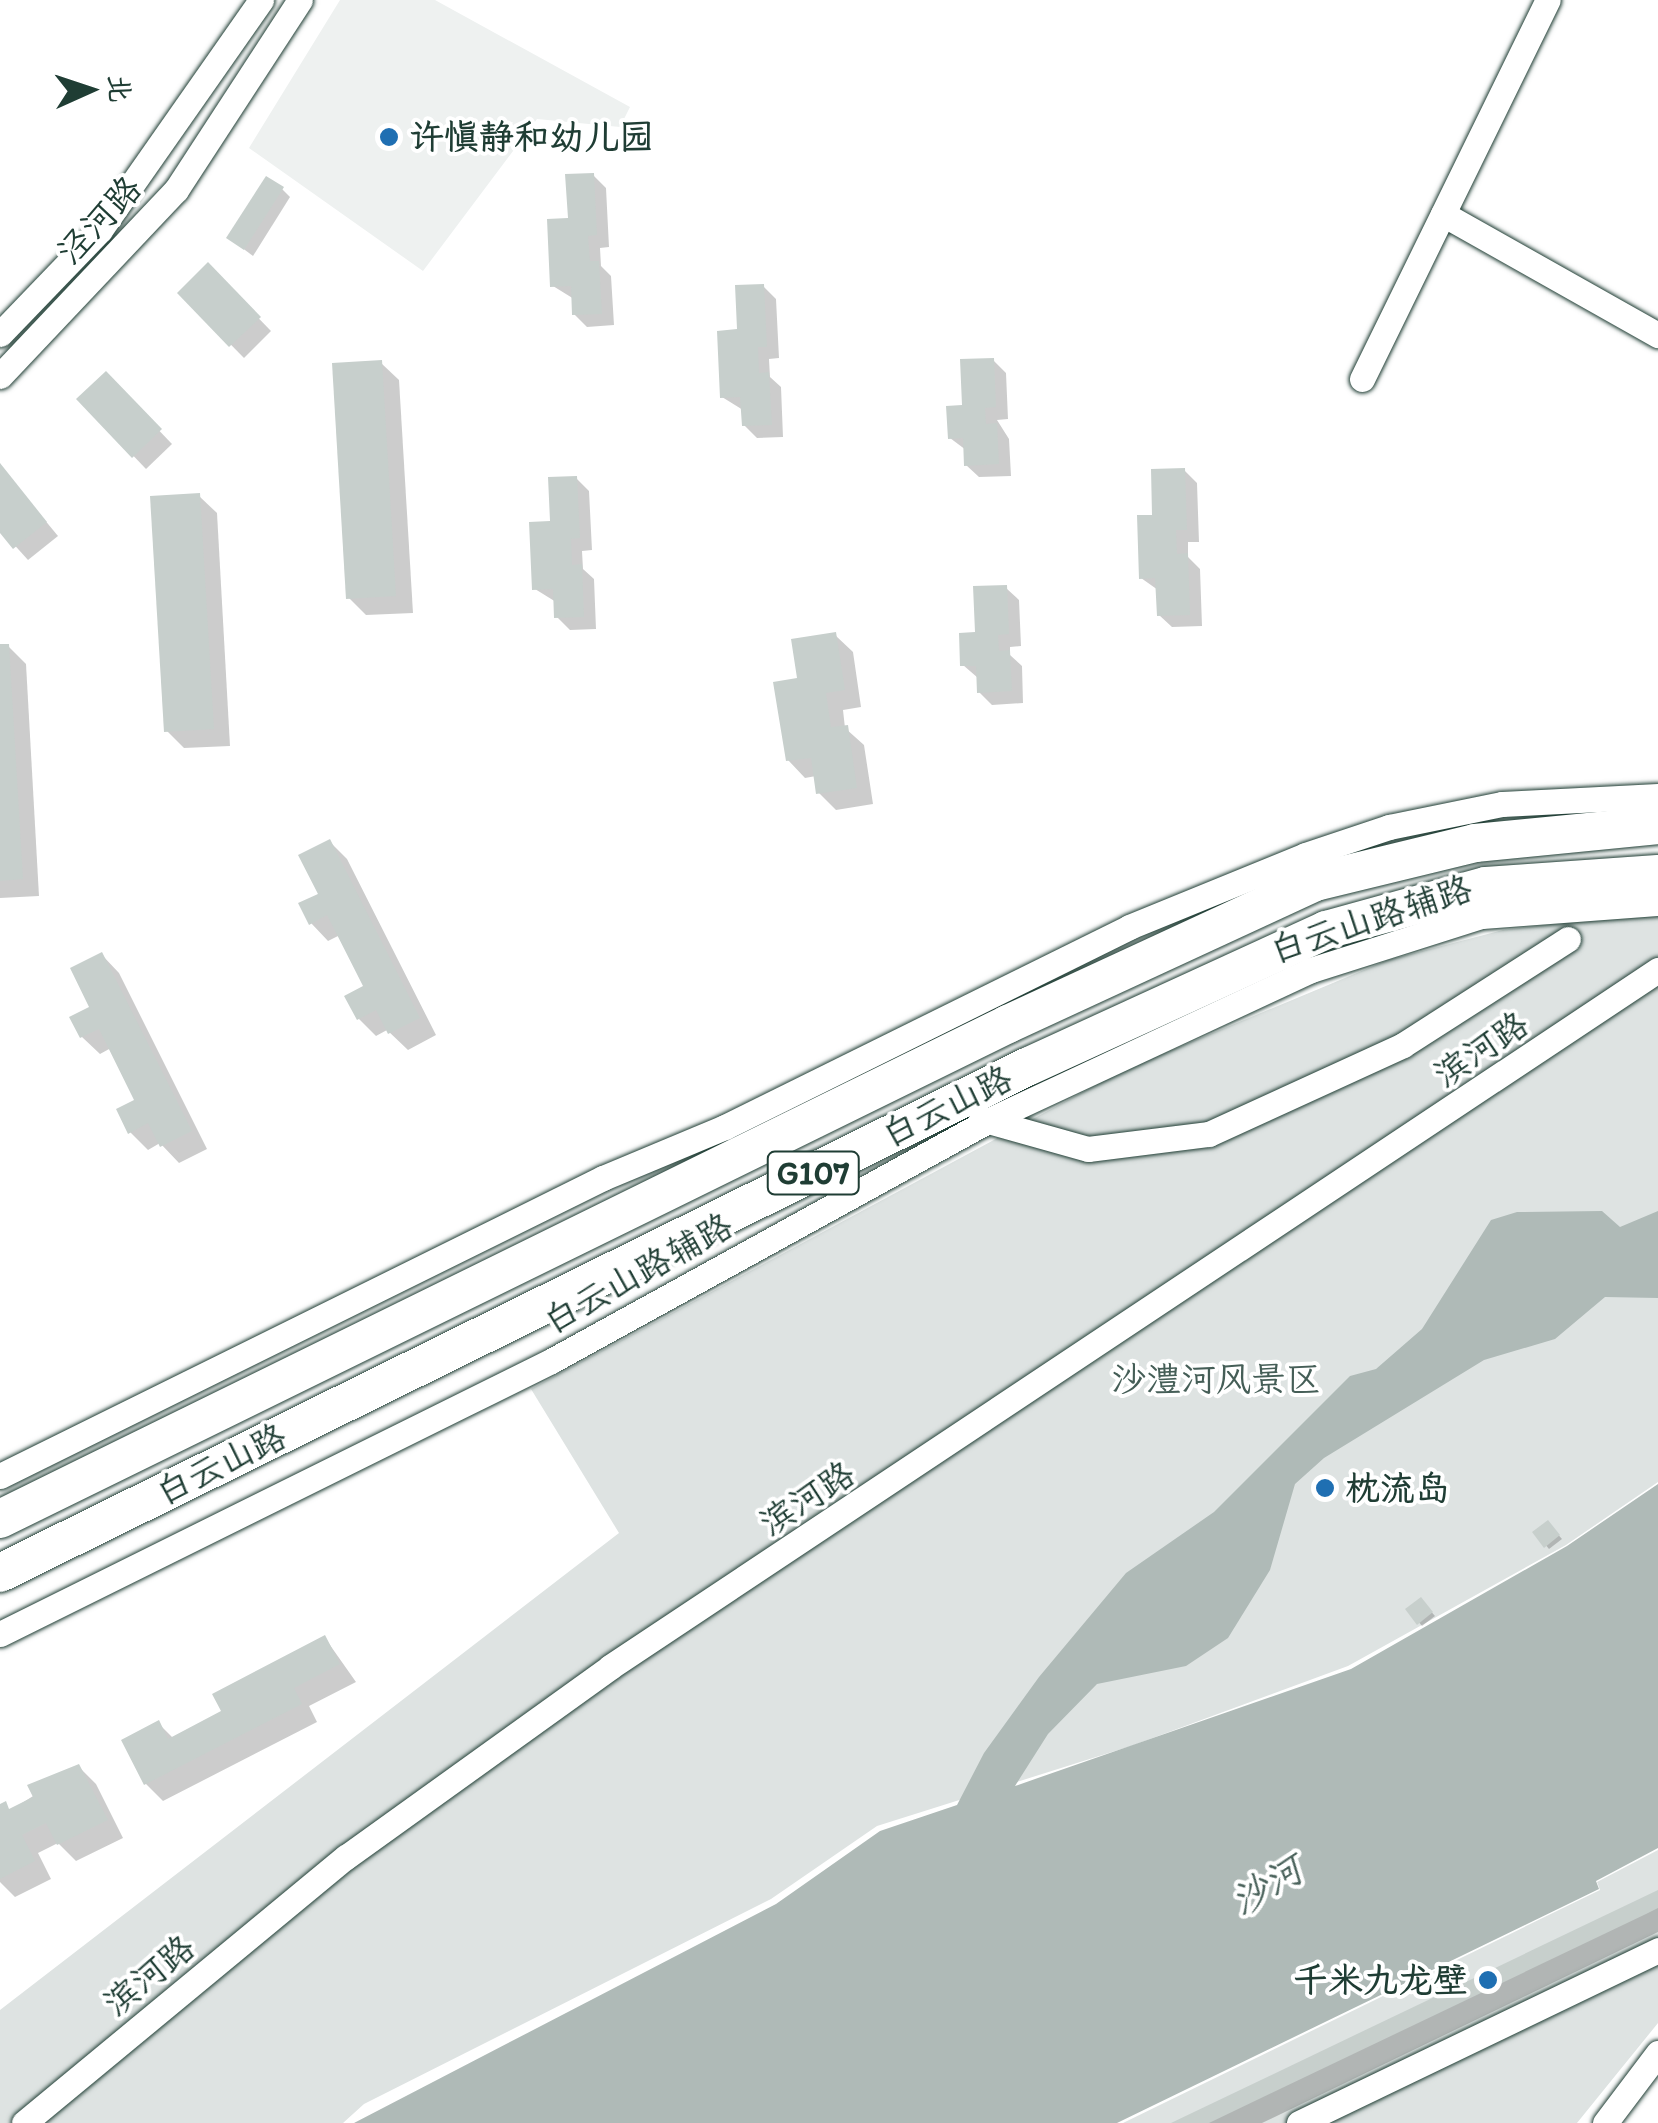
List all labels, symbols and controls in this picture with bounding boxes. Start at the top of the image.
north arrow [40,40,140,140]
text: 北 [102,74,138,103]
place label: 许慎静和幼儿园 [409,116,654,158]
marker: 许慎静和幼儿园 [378,126,400,148]
street label: 泾河路 [48,167,150,273]
street label: 白云山路辅路 [1265,867,1477,971]
street label: 滨河路 [1426,1002,1536,1096]
street label: 白云山路 [875,1056,1019,1156]
road number: G107 [766,1146,860,1200]
street label: 白云山路辅路 [536,1204,740,1342]
park label: 沙澧河风景区 [1111,1358,1321,1400]
street label: 白云山路 [149,1414,293,1514]
street label: 滨河路 [752,1452,862,1544]
place label: 枕流岛 [1345,1467,1450,1509]
marker: 枕流岛 [1314,1477,1336,1499]
water label: 沙河 [1223,1847,1311,1925]
street label: 滨河路 [95,1926,203,2024]
place label: 千米九龙壁 [1293,1959,1468,2001]
marker: 千米九龙壁 [1477,1969,1499,1991]

